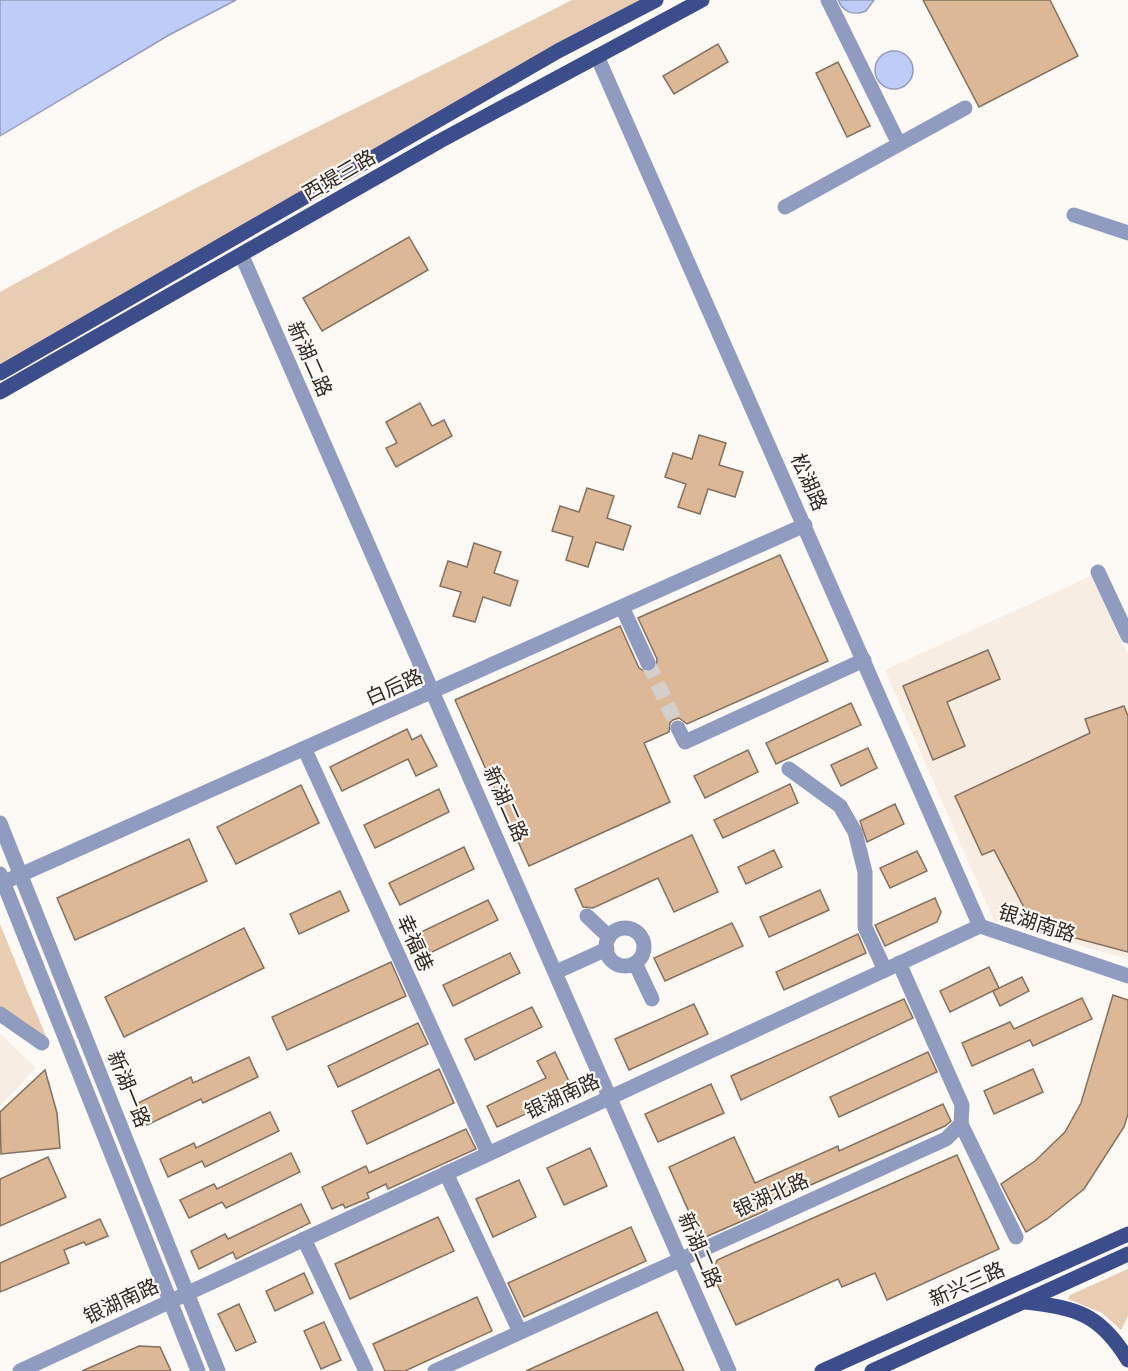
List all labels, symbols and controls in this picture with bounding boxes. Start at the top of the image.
street label: 西堤三路 [298,145,380,205]
street label: 新湖二路 [283,318,337,400]
street label: 松湖路 [786,450,832,514]
street label: 白后路 [362,664,426,710]
street label: 新湖二路 [479,763,533,845]
street label: 银湖南路 [995,899,1079,947]
street label: 幸福巷 [392,911,438,975]
street label: 新湖一路 [103,1047,155,1131]
street label: 银湖南路 [521,1068,603,1124]
street label: 银湖北路 [730,1168,812,1222]
street label: 新湖二路 [673,1208,727,1292]
street label: 新兴三路 [926,1257,1008,1311]
street label: 银湖南路 [80,1273,162,1329]

